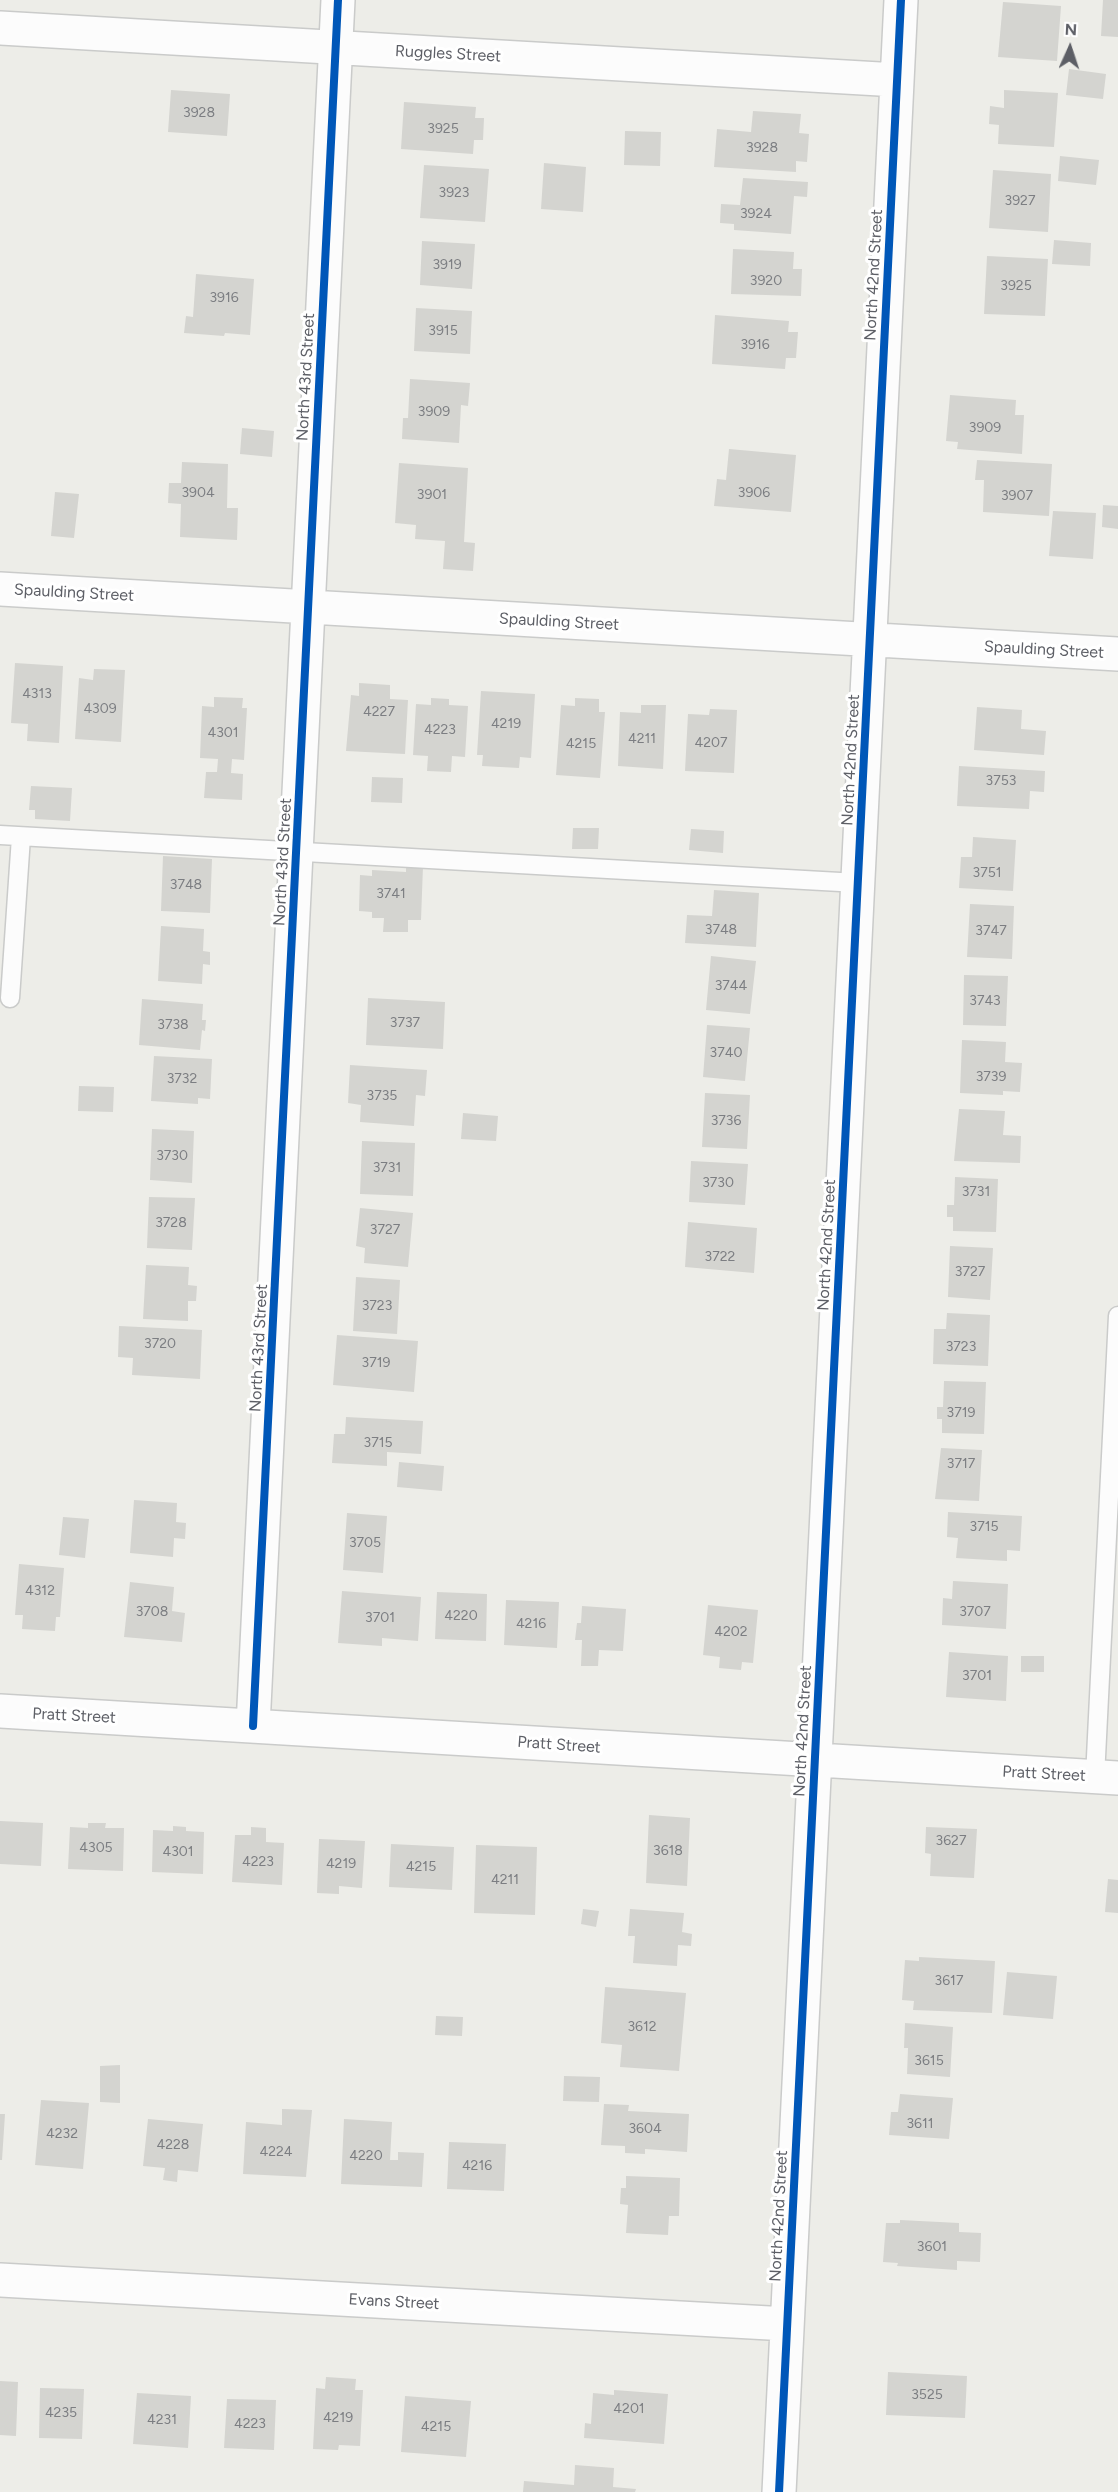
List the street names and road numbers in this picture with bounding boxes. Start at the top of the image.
street label: Ruggles Street [394,42,502,66]
street label: North 42nd Street [861,209,887,341]
street label: North 43rd Street [293,312,319,442]
street label: Spaulding Street [14,580,134,606]
street label: Spaulding Street [499,609,619,635]
street label: Spaulding Street [984,637,1104,663]
street label: North 42nd Street [838,694,864,826]
street label: North 43rd Street [270,797,296,927]
street label: North 42nd Street [814,1179,840,1311]
street label: North 43rd Street [246,1283,272,1413]
street label: North 42nd Street [790,1665,816,1797]
street label: Pratt Street [32,1704,116,1728]
street label: Pratt Street [517,1733,601,1757]
street label: Pratt Street [1002,1762,1086,1786]
street label: North 42nd Street [766,2150,792,2282]
street label: Evans Street [348,2290,440,2314]

